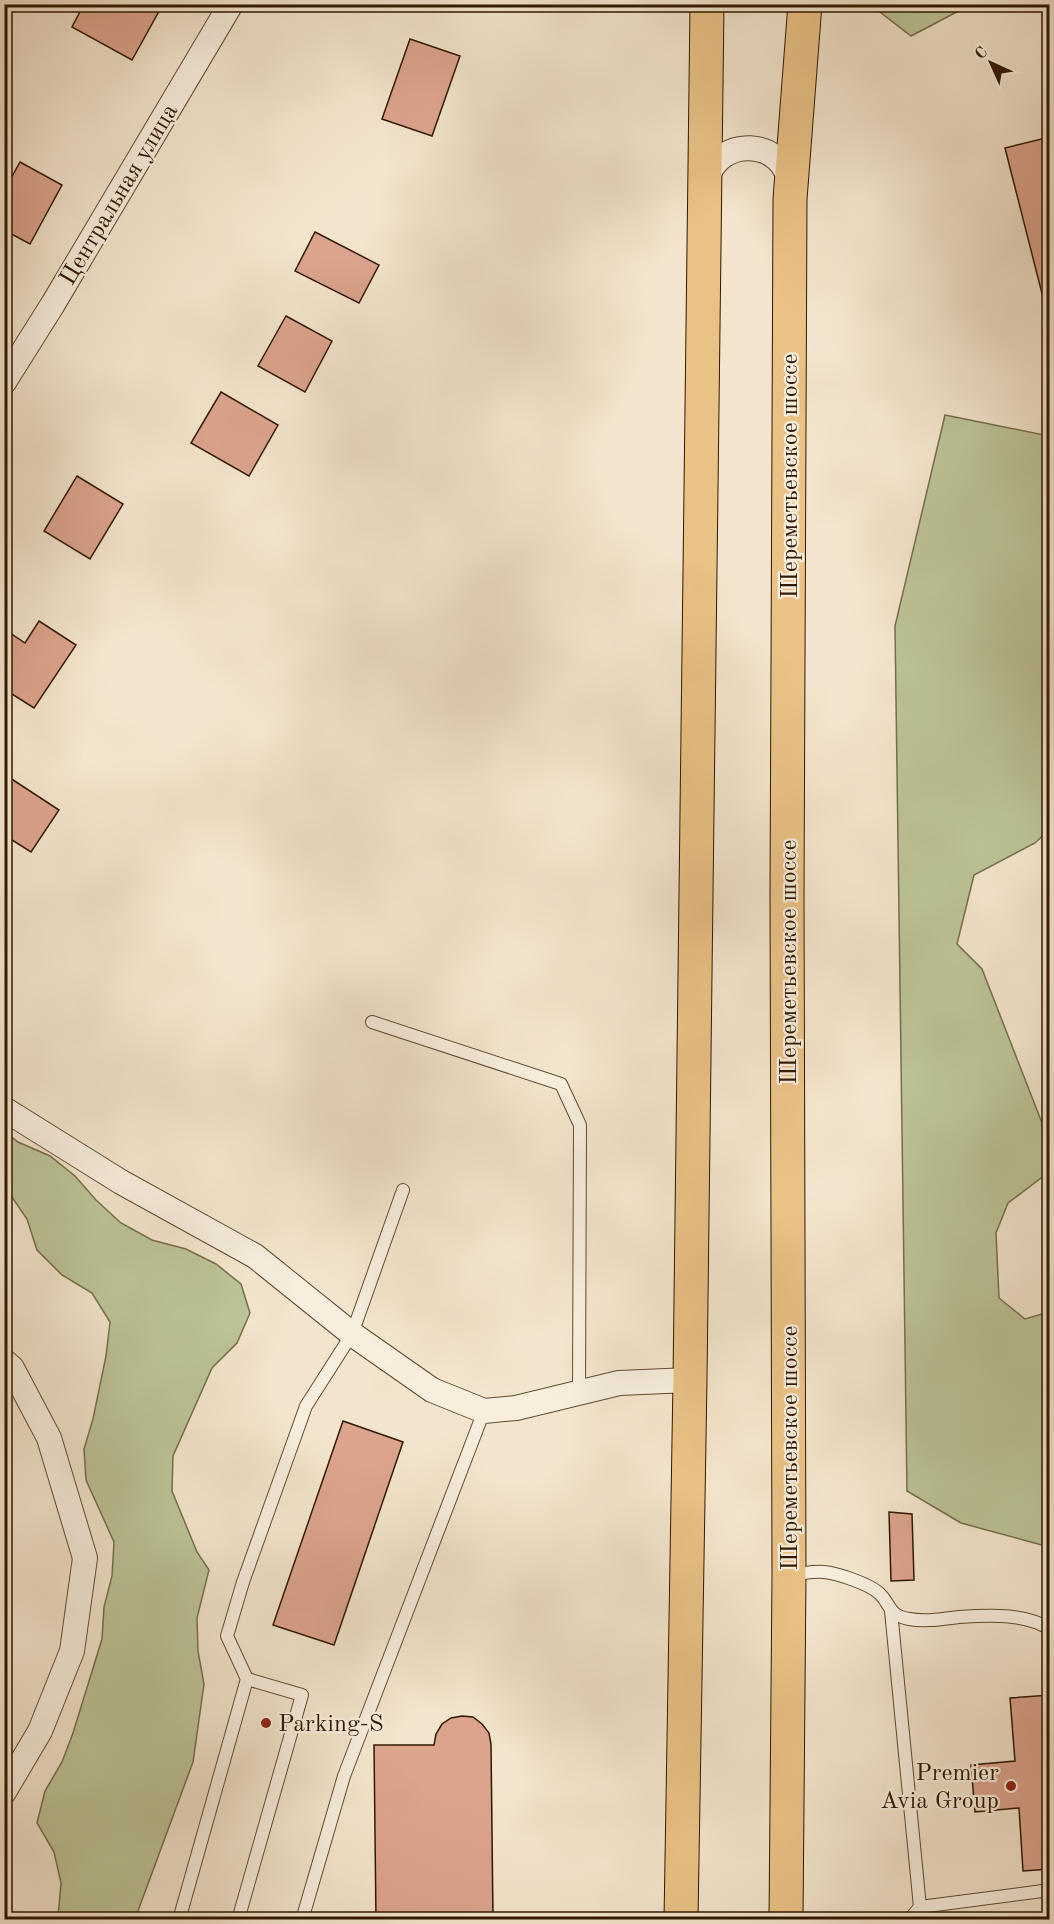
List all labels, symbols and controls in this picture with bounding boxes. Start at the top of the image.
north arrow [961,33,1021,93]
text: С [972,44,991,63]
street label: Центральная улица [56,100,183,290]
street label: Шереметьевское шоссе [779,353,803,599]
street label: Шереметьевское шоссе [778,839,802,1085]
street label: Шереметьевское шоссе [779,1325,803,1571]
place label: Parking-S [278,1713,384,1737]
marker: Parking-S [259,1716,273,1730]
place label: Premier Avia Group [880,1762,999,1814]
marker: Premier Avia Group [1004,1779,1018,1793]

